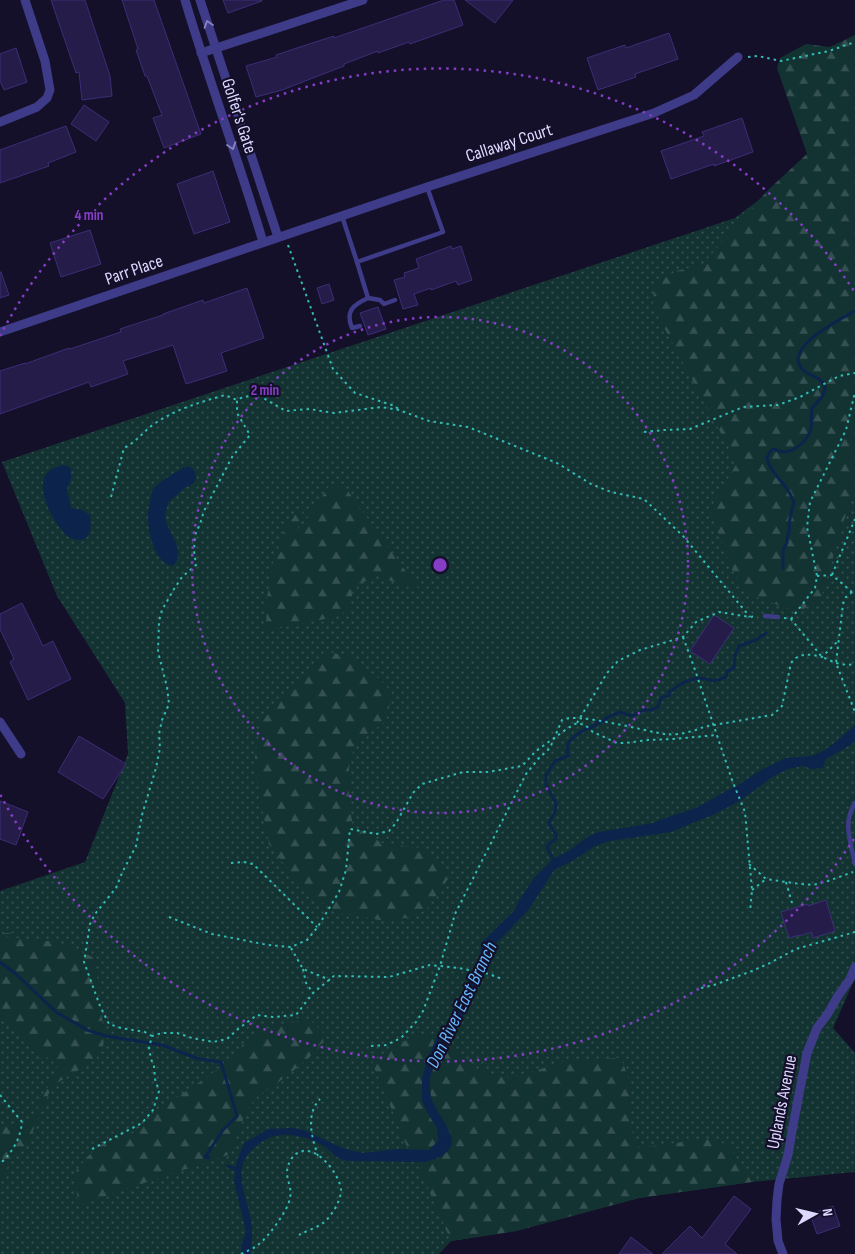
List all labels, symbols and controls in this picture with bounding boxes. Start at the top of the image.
one-way arrow [204,21,214,29]
street label: Golfer's Gate [217,76,261,156]
street label: Callaway Court [463,119,555,167]
one-way arrow [227,142,237,150]
text: 4 min [75,206,103,225]
street label: Parr Place [102,250,166,290]
text: 2 min [251,381,279,400]
centre of rings [431,556,449,574]
water label: Don River East Branch [421,938,503,1072]
street label: Uplands Avenue [763,1053,801,1151]
north arrow [790,1189,840,1239]
text: N [818,1207,836,1217]

